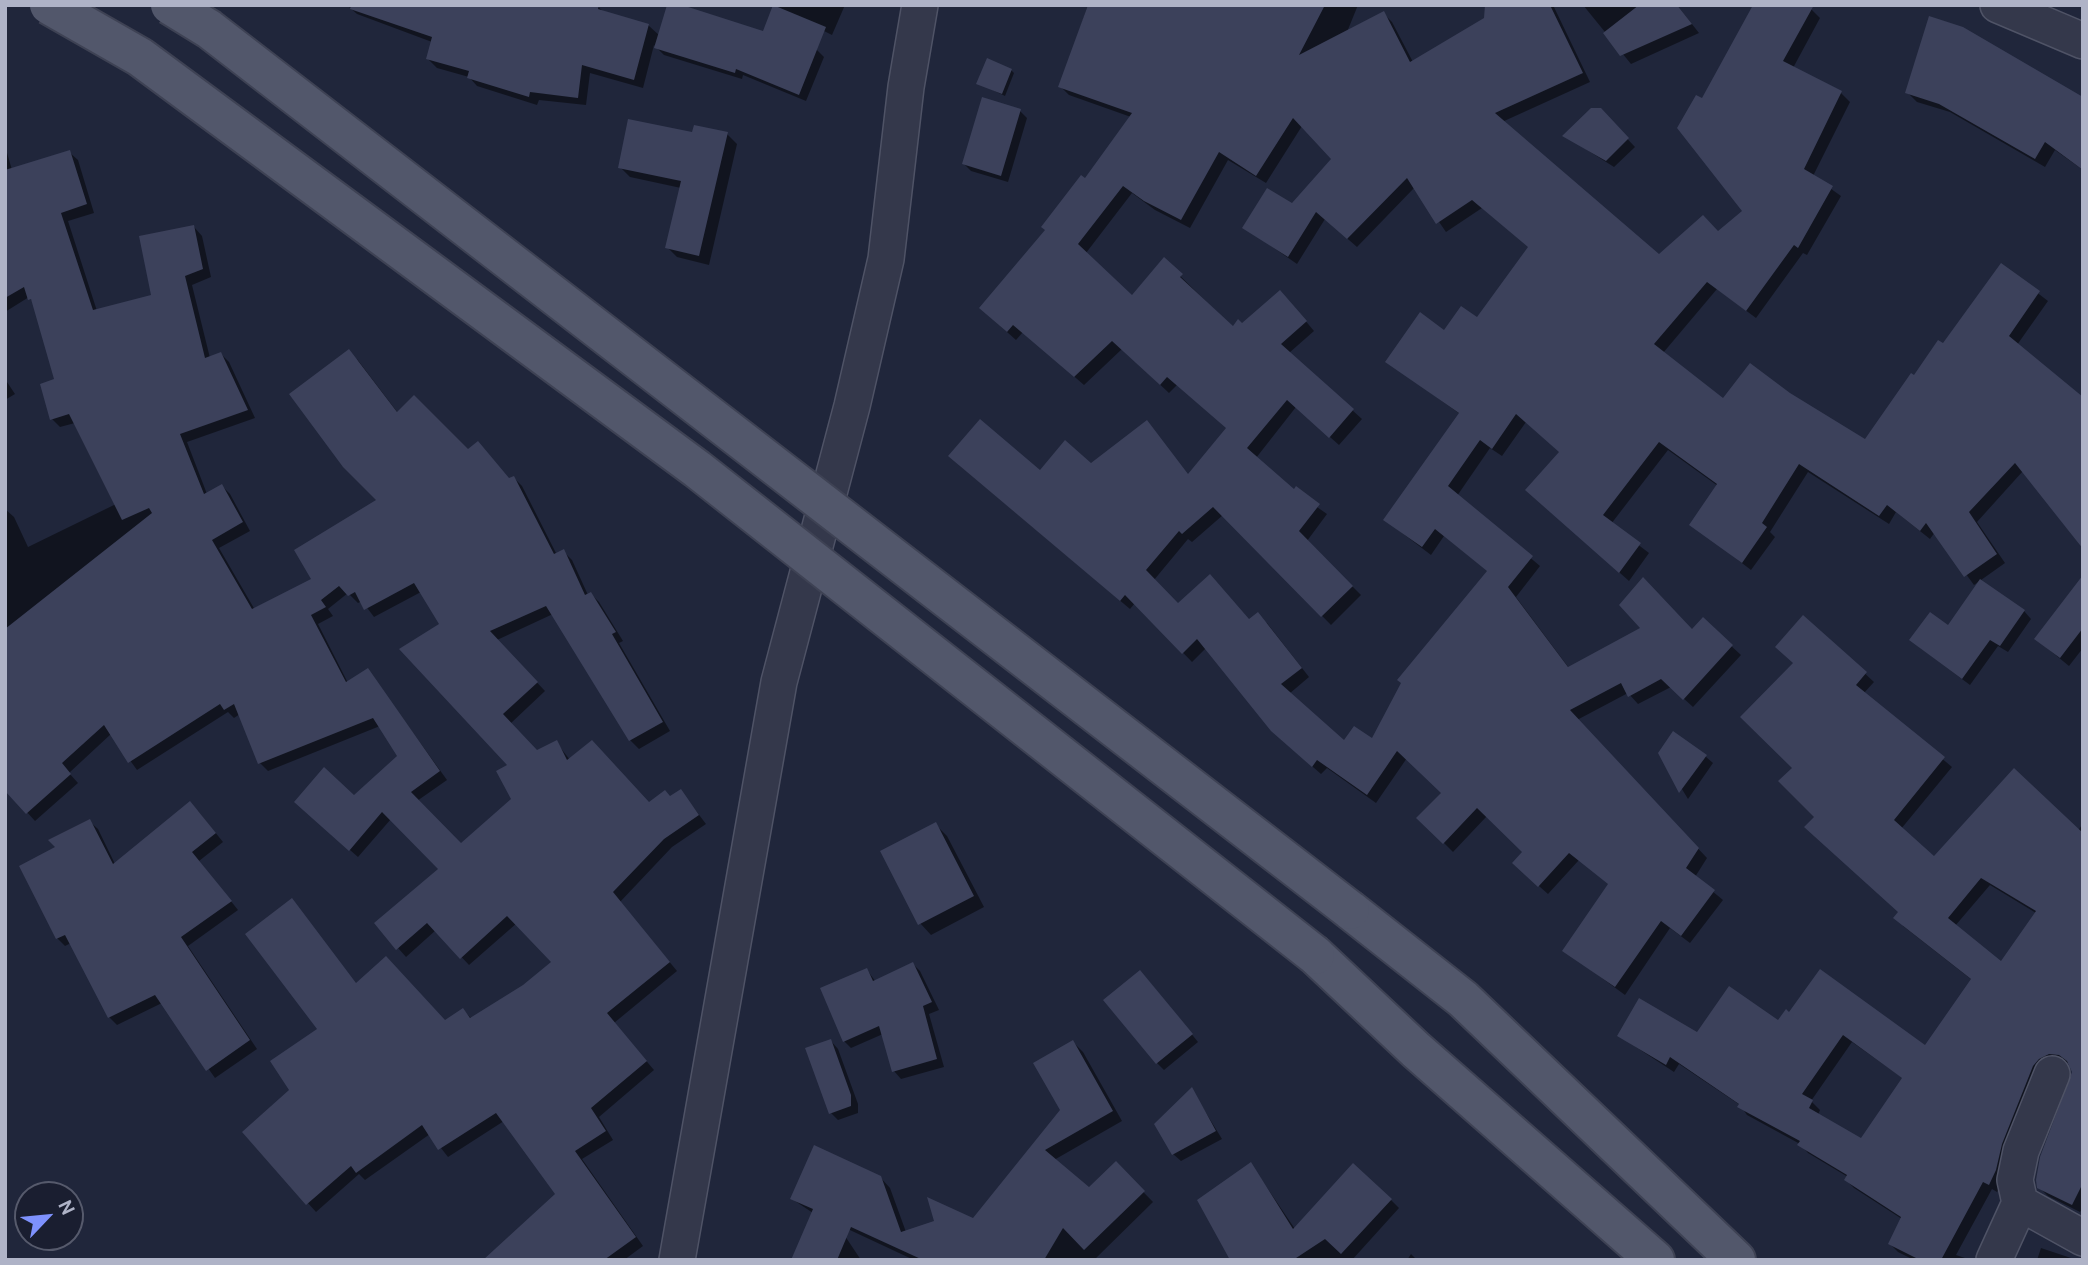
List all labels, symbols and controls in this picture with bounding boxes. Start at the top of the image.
north arrow [14,1181,84,1251]
text: N [53,1196,80,1219]

